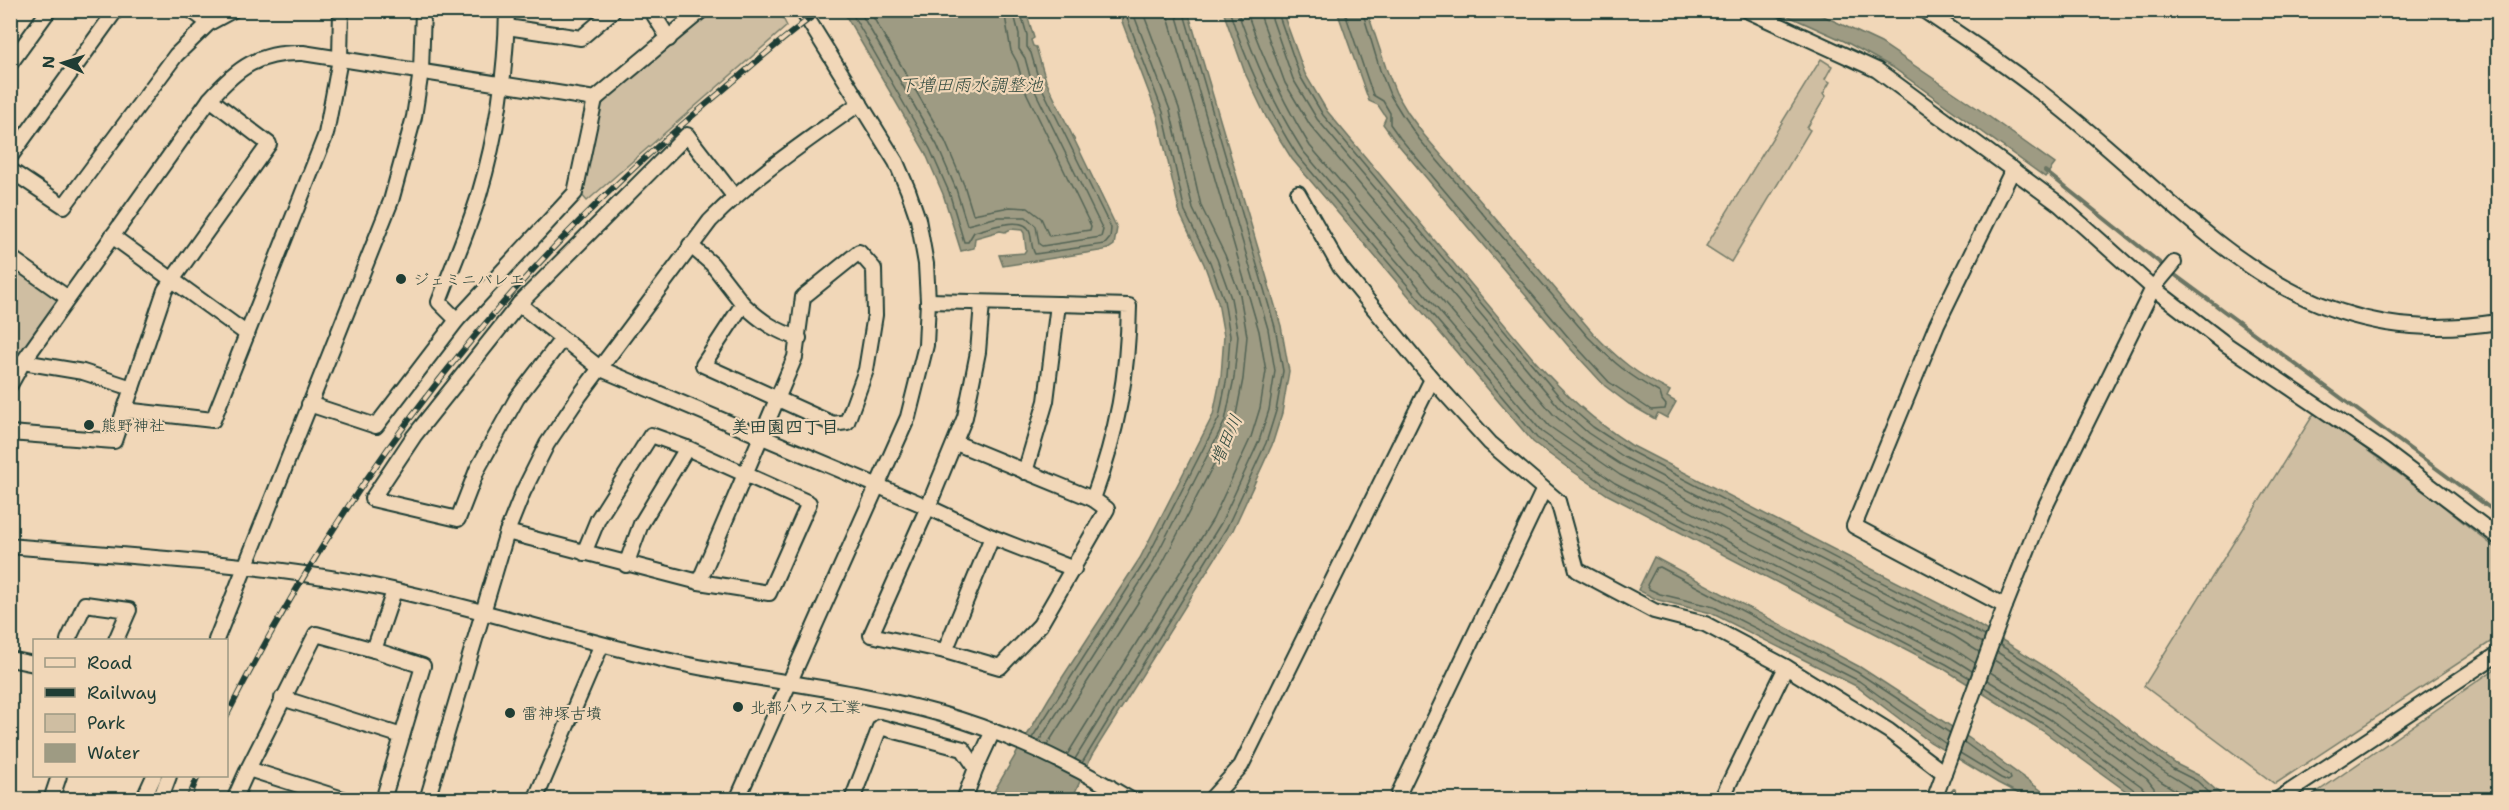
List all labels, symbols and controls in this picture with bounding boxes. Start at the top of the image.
north arrow [33,33,93,93]
text: N [38,55,59,69]
water label: 下増田雨水調整池 [899,73,1044,97]
place label: ジェミニバレエ [413,269,525,290]
marker: ジェミニバレエ [394,272,408,286]
water label: 増田川 [1204,410,1248,470]
place label: 熊野神社 [101,415,165,436]
district label: 美田園四丁目 [731,415,839,439]
marker: 熊野神社 [82,418,96,432]
legend [33,639,228,777]
text: Road [87,651,132,675]
text: Railway [87,681,157,705]
place label: 北都ハウス工業 [750,697,861,718]
marker: 北都ハウス工業 [731,700,745,714]
place label: 雷神塚古墳 [522,703,602,724]
marker: 雷神塚古墳 [503,706,517,720]
text: Park [87,711,126,735]
text: Water [87,741,140,765]

